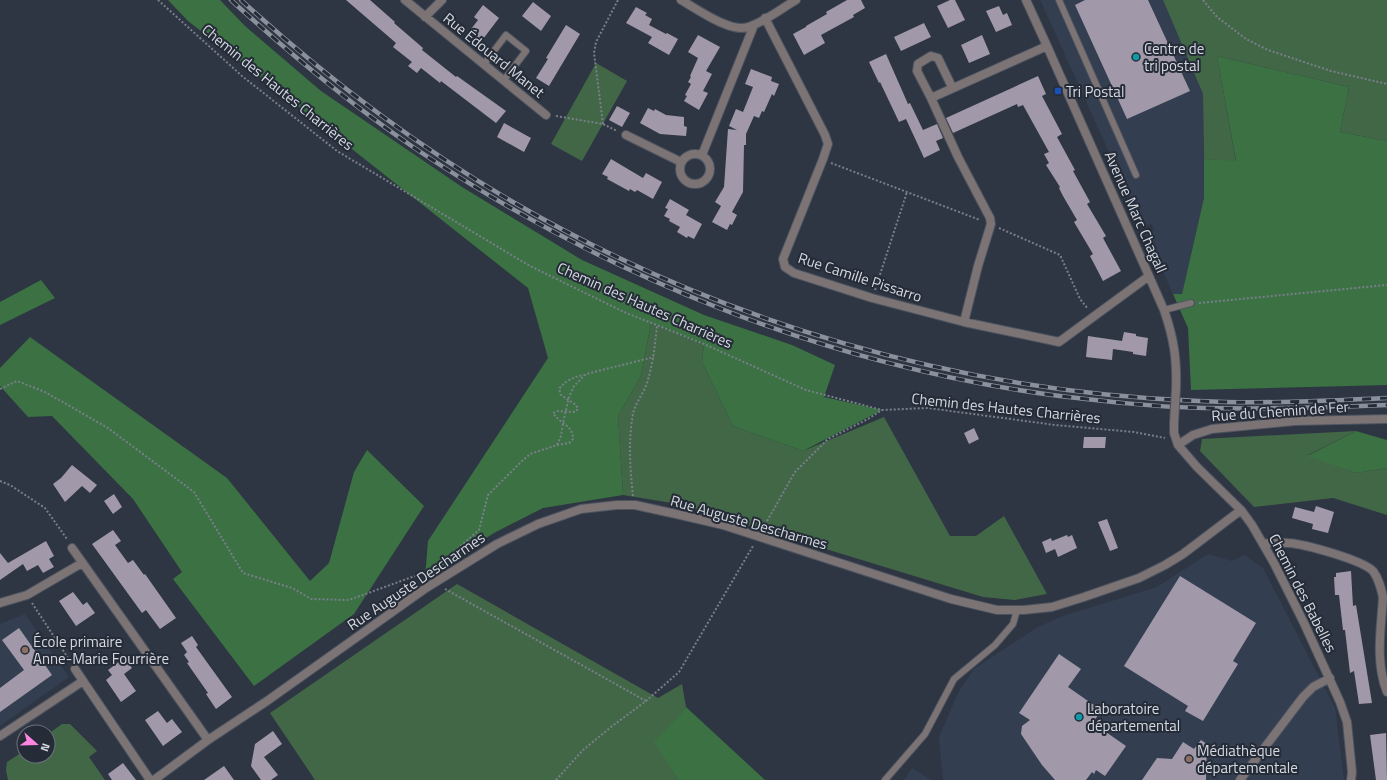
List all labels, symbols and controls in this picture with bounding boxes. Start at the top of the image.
street label: Rue Édouard Manet [438,7,550,104]
street label: Chemin des Hautes Charrières [197,18,359,156]
place label: Centre de tri postal [1144,37,1204,77]
marker: Centre de tri postal [1131,52,1141,62]
place label: Tri Postal [1066,80,1124,103]
marker: Tri Postal [1053,86,1063,96]
street label: Avenue Marc Chagall [1099,147,1173,277]
street label: Rue Camille Pissarro [795,246,925,308]
street label: Chemin des Hautes Charrières [554,256,736,354]
street label: Chemin des Hautes Charrières [910,387,1102,429]
street label: Rue du Chemin de Fer [1211,395,1349,427]
street label: Rue Auguste Descharmes [668,489,830,555]
street label: Rue Auguste Descharmes [342,526,490,636]
street label: Chemin des Babelles [1263,530,1343,656]
place label: École primaire Anne-Marie Fourrière [33,630,169,670]
marker: École primaire Anne-Marie Fourrière [20,645,30,655]
place label: Laboratoire départemental [1087,697,1180,737]
marker: Laboratoire départemental [1074,712,1084,722]
north arrow [16,724,56,764]
place label: Médiathèque départementale [1197,739,1298,779]
text: N [37,741,54,754]
marker: Médiathèque départementale [1184,754,1194,764]

